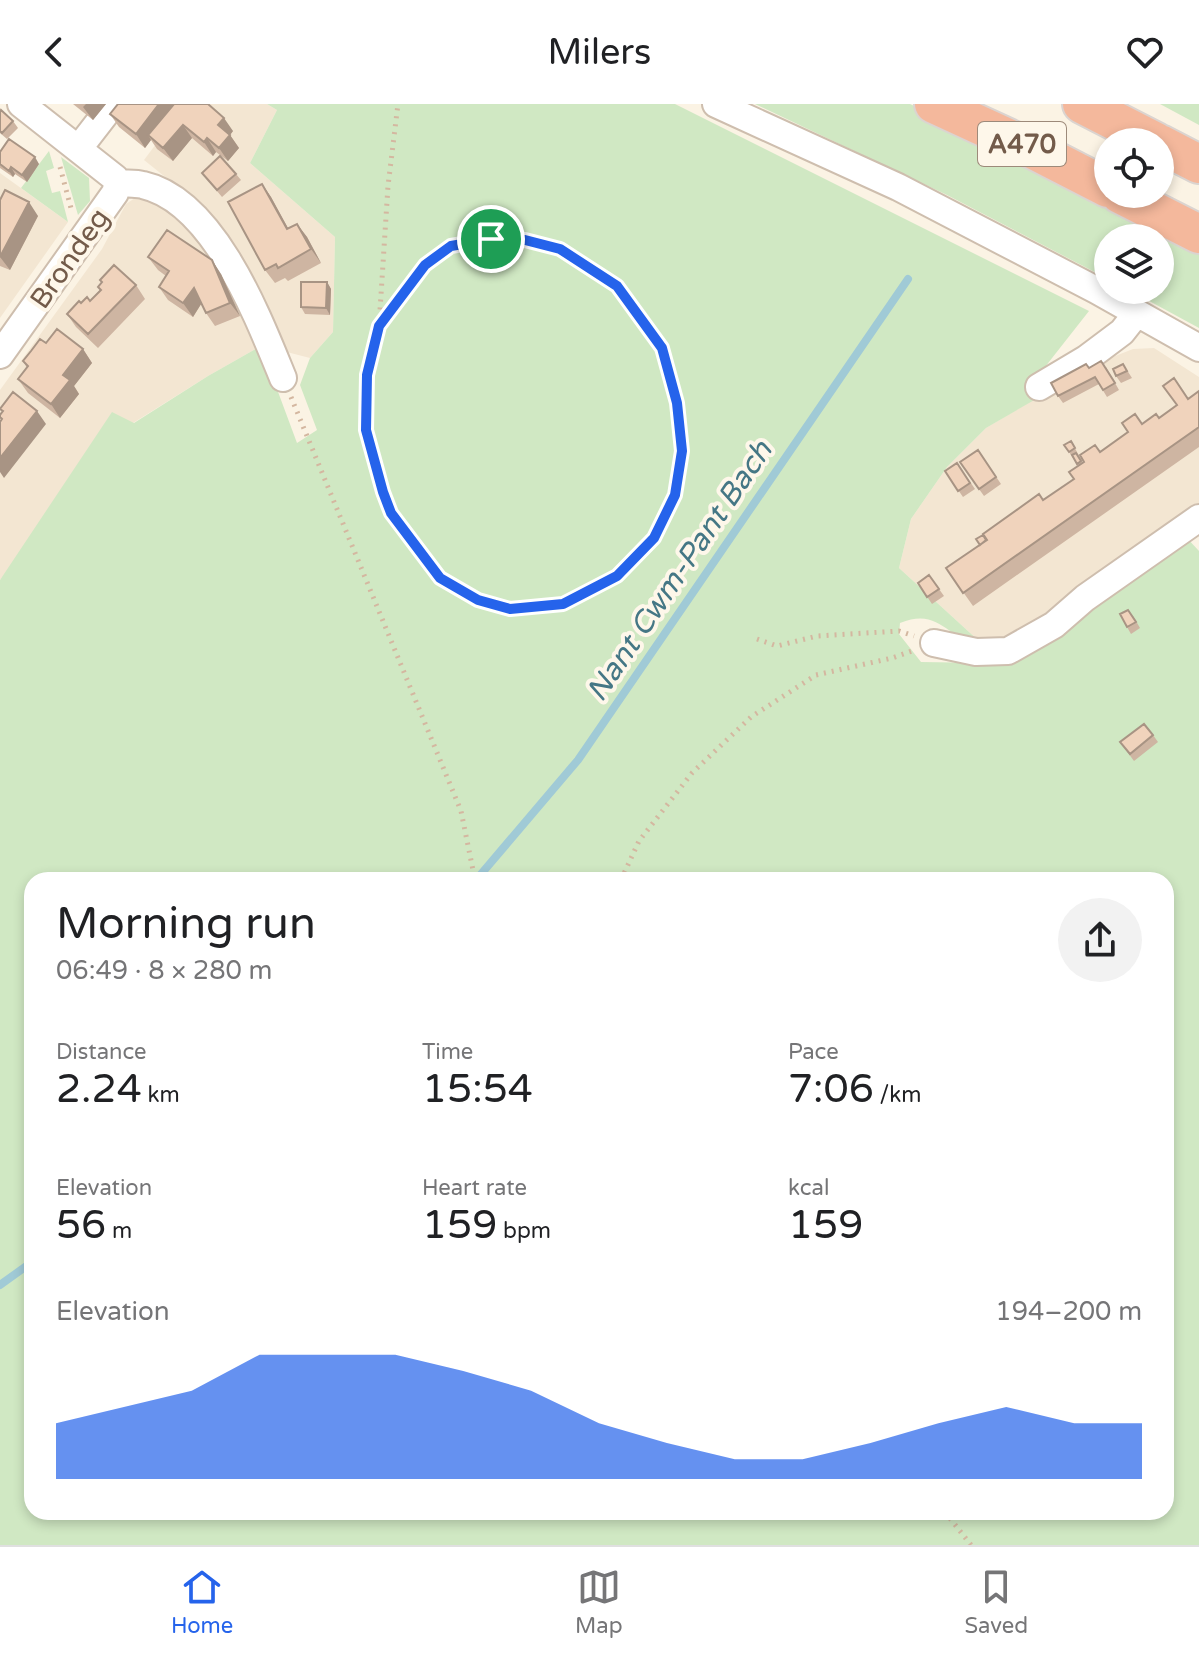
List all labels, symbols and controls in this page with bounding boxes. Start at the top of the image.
icon: back [32,30,76,74]
icon: heart [1123,30,1167,74]
text: Milers [548,31,651,74]
road number: A470 [978,122,1066,166]
map controls [1094,128,1174,304]
button: locate [1094,128,1174,208]
street label: Brondeg [23,202,117,315]
pin [457,205,525,273]
icon: arrive [469,217,513,261]
button: layers [1094,224,1174,304]
water label: Nant Cwm-Pant Bach [578,433,781,709]
text: Morning run [56,898,316,951]
button: share [1058,898,1142,982]
text: 06:49 · 8 × 280 m [56,955,272,986]
text: Distance [56,1039,147,1065]
text: Time [422,1039,473,1065]
text: Pace [788,1039,839,1065]
text: 2.24 [56,1065,142,1113]
text: 15:54 [422,1065,533,1113]
text: 7:06 [788,1065,874,1113]
text: km [142,1082,180,1108]
text: /km [874,1082,921,1108]
text: Elevation [56,1175,152,1201]
text: Heart rate [422,1175,527,1201]
text: kcal [788,1175,829,1201]
text: 56 [56,1201,106,1249]
text: 159 [422,1201,497,1249]
text: 159 [788,1201,863,1249]
text: m [106,1218,132,1244]
text: bpm [497,1218,551,1244]
text: Elevation [56,1296,170,1327]
text: 194–200 m [995,1296,1142,1327]
tab: Home [171,1565,233,1639]
tab: Map [575,1565,623,1639]
tab: Saved [964,1565,1028,1639]

